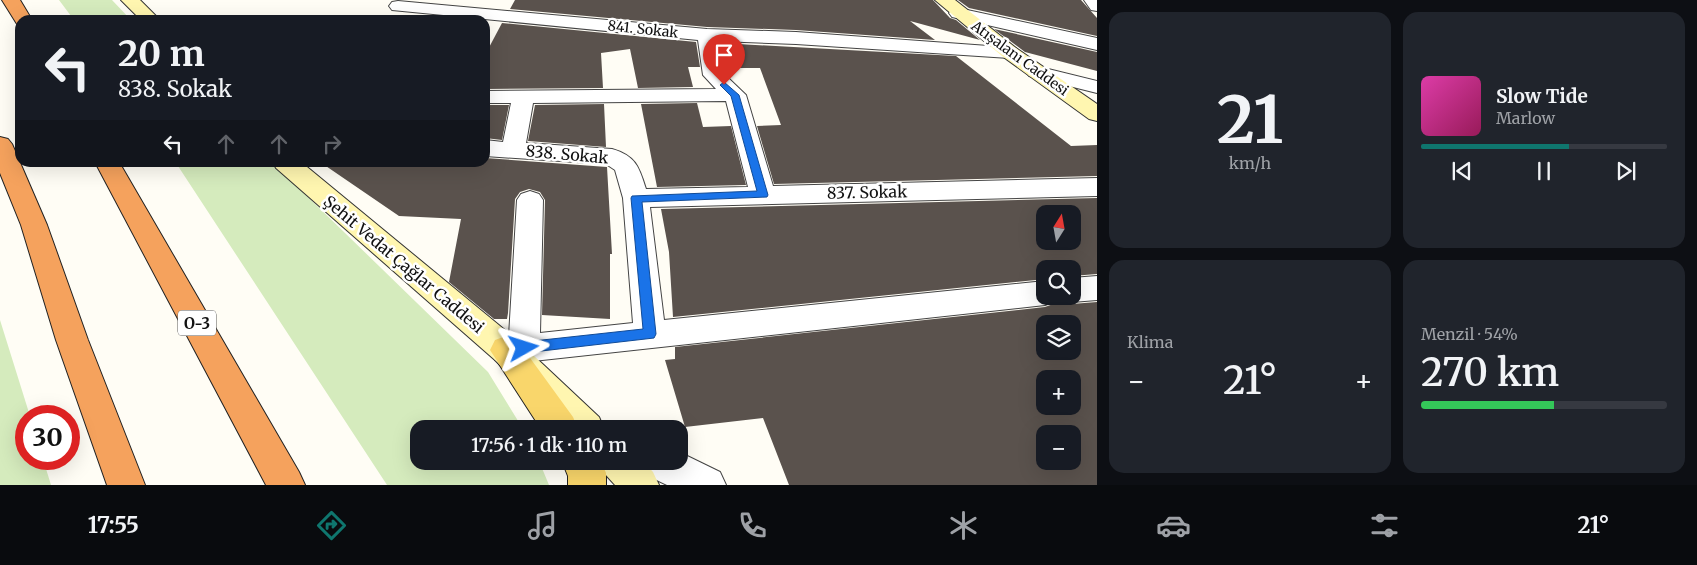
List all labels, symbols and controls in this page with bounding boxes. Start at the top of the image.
street label: 841. Sokak [607,16,679,42]
street label: Atışalanı Caddesi [967,16,1073,100]
text: 20 m [118,32,205,76]
pin [703,34,745,85]
icon: left [35,35,100,100]
icon: arrive [710,41,738,69]
text: 838. Sokak [118,75,232,103]
text: 21 [1217,79,1283,161]
text: Slow Tide [1496,84,1588,108]
text: Marlow [1496,108,1555,128]
icon: left [159,130,187,158]
icon: ahead [212,130,240,158]
icon: ahead [265,130,293,158]
icon: right [318,130,346,158]
street label: 838. Sokak [525,140,610,168]
text: km/h [1229,153,1271,173]
icon: previous [1448,157,1476,185]
icon: pause [1530,157,1558,185]
icon: next [1612,157,1640,185]
street label: 837. Sokak [827,181,908,203]
street label: Şehit Vedat Çağlar Caddesi [320,191,488,337]
north arrow [1036,205,1081,250]
map controls [1036,205,1081,470]
button: search [1036,260,1081,305]
road number: O-3 [178,310,216,336]
button: layers [1036,315,1081,360]
position arrow [497,321,549,373]
text: Menzil · 54% [1421,324,1518,344]
text: Klima [1127,332,1173,352]
text: 270 km [1421,349,1559,396]
text: 21° [1223,357,1277,404]
text: − [1127,363,1146,399]
text: + [1354,363,1373,399]
button: + [1036,370,1081,415]
speed limit sign: 30 [15,405,80,470]
button: − [1036,425,1081,470]
text: 17:56 · 1 dk · 110 m [471,433,627,457]
icon: directions [314,508,349,543]
icon: music [525,508,560,543]
icon: phone [735,508,770,543]
icon: climate [946,508,981,543]
icon: car [1156,508,1191,543]
icon: filters [1367,508,1402,543]
text: 17:55 [88,511,139,539]
text: 21° [1577,511,1609,539]

